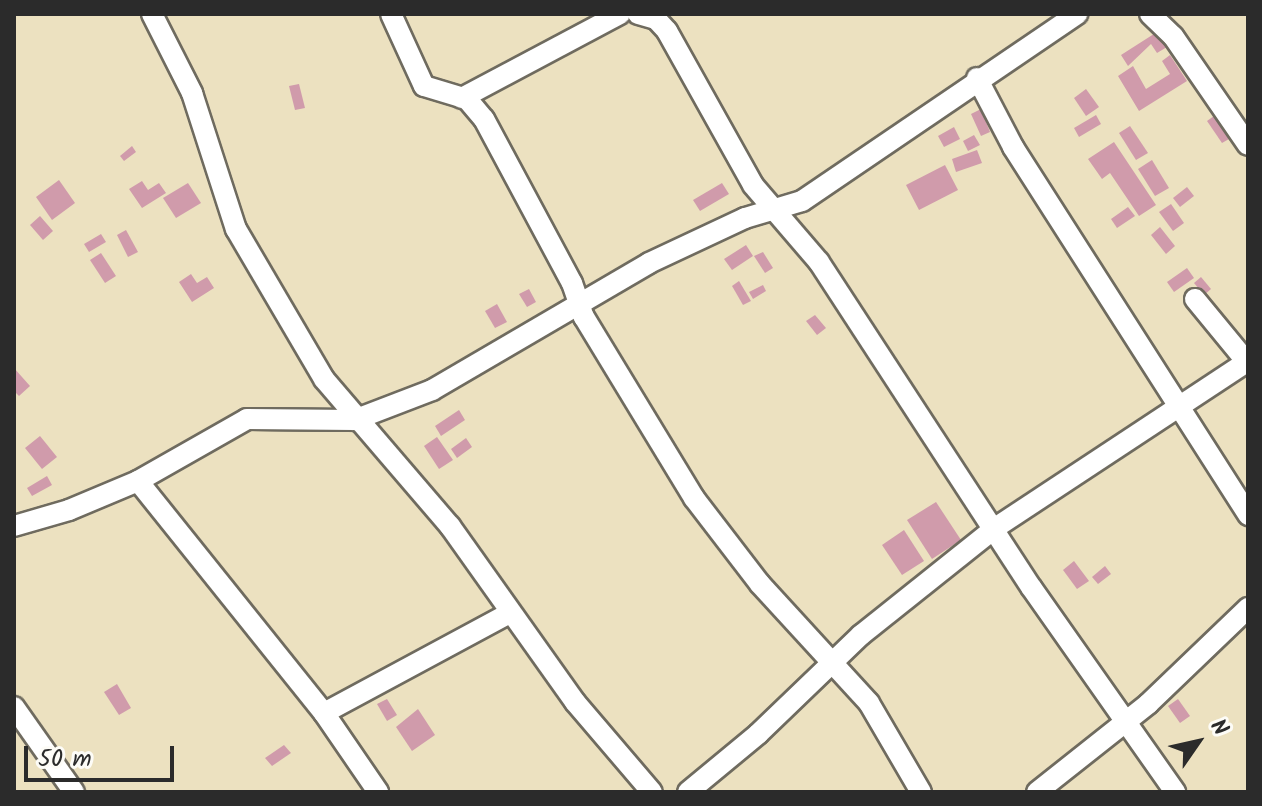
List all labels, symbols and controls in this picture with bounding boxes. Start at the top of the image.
north arrow [1158,702,1238,782]
text: N [1200,713,1237,744]
scale bar [28,730,178,780]
text: 50 m [38,740,92,779]

